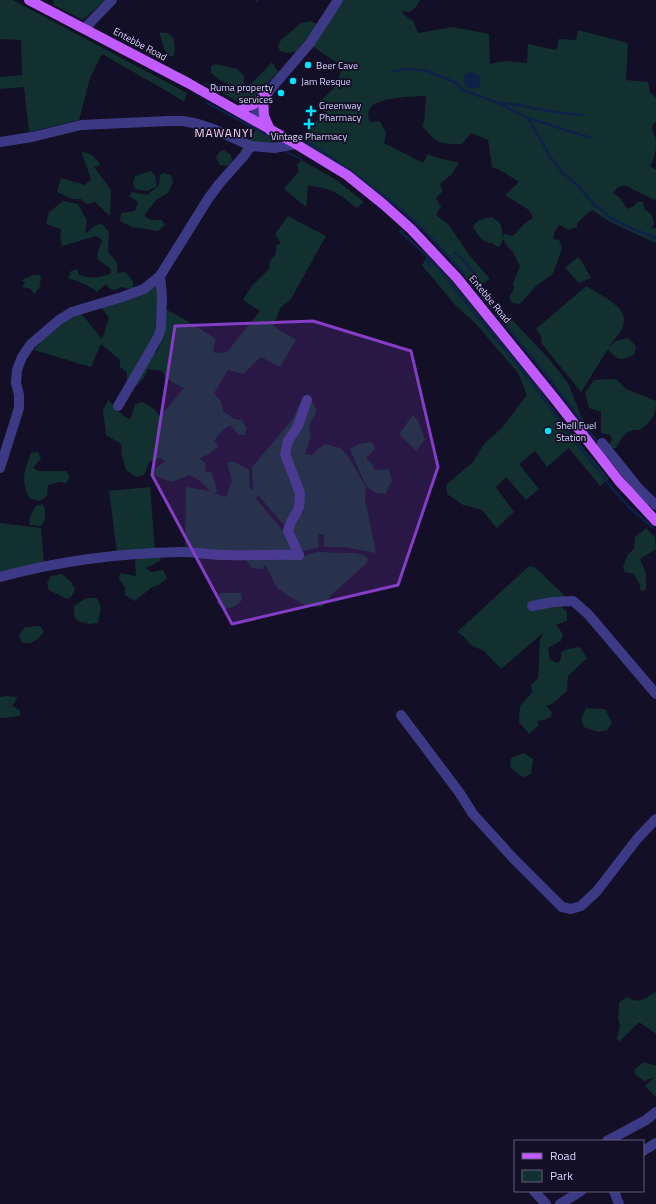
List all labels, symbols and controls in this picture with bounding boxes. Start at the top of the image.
street label: Entebbe Road [110,24,170,64]
place label: Beer Cave [316,58,358,73]
marker: Beer Cave [303,60,313,70]
place label: Jam Resque [301,74,351,89]
marker: Jam Resque [288,76,298,86]
place label: Ruma property services [210,80,273,107]
marker: Ruma property services [276,88,286,98]
place label: Greenway Pharmacy [319,98,361,125]
marker: Greenway Pharmacy [306,106,316,116]
marker: Vintage Pharmacy [304,119,314,129]
district label: MAWANYI [194,123,254,142]
place label: Vintage Pharmacy [271,129,347,144]
street label: Entebbe Road [465,272,515,326]
place label: Shell Fuel Station [556,418,596,445]
marker: Shell Fuel Station [543,426,553,436]
legend [514,1140,644,1192]
text: Road [550,1146,576,1165]
text: Park [550,1166,573,1185]

